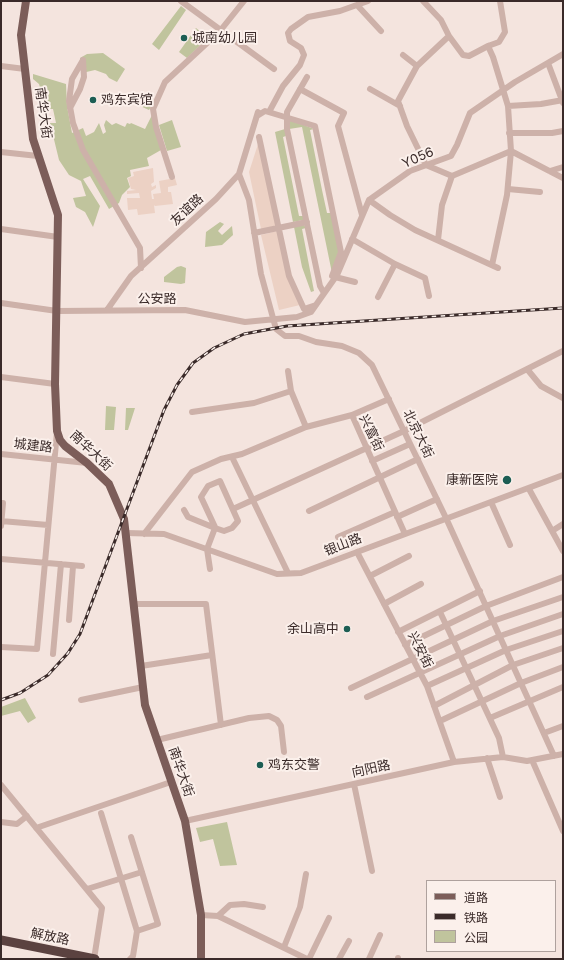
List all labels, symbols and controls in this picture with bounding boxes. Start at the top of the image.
place label: 城南幼儿园 [192,30,257,46]
marker: 城南幼儿园 [179,33,189,43]
street label: 南华大街 [32,86,54,140]
place label: 鸡东宾馆 [101,92,153,108]
marker: 鸡东宾馆 [88,95,98,105]
street label: Y056 [400,144,436,172]
street label: 友谊路 [167,191,207,229]
street label: 公安路 [138,291,176,307]
street label: 北京大街 [400,407,436,461]
street label: 兴富街 [355,412,387,454]
street label: 南华大街 [67,428,115,474]
street label: 城建路 [13,436,53,456]
place label: 康新医院 [446,472,498,488]
marker: 康新医院 [501,474,513,486]
street label: 银山路 [322,531,364,559]
place label: 余山高中 [287,621,339,637]
marker: 余山高中 [342,624,352,634]
street label: 兴安街 [404,629,436,671]
street label: 南华大街 [165,745,197,799]
place label: 鸡东交警 [268,757,320,773]
street label: 向阳路 [350,757,392,781]
marker: 鸡东交警 [255,760,265,770]
legend [426,880,556,952]
text: 道路 [464,890,488,905]
text: 铁路 [464,910,488,925]
street label: 解放路 [29,926,71,948]
text: 公园 [464,930,488,945]

